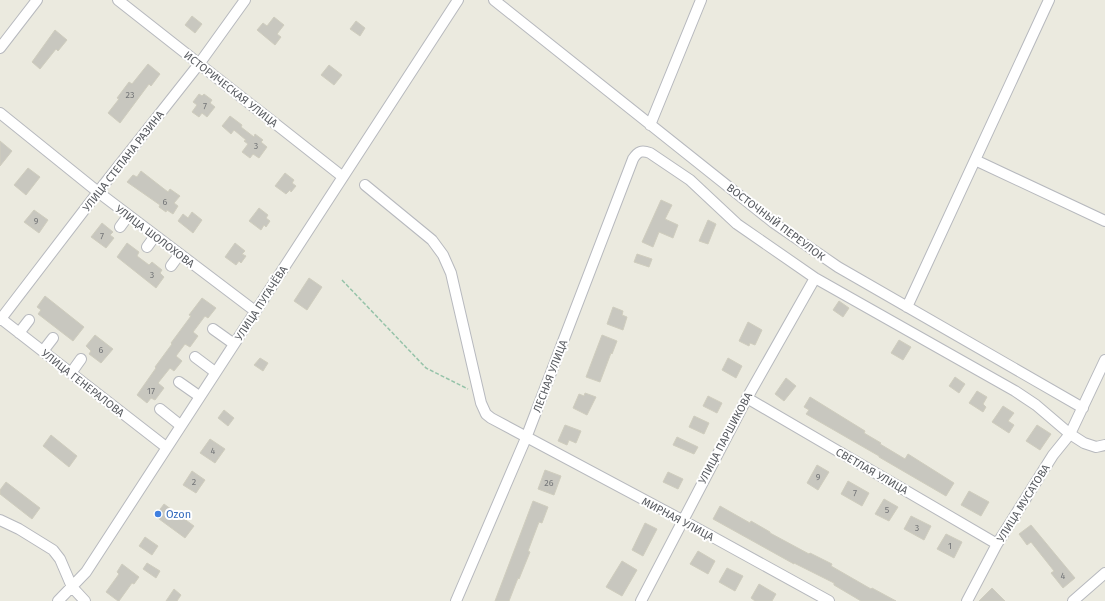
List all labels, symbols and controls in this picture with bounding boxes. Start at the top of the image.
street label: ИСТОРИЧЕСКАЯ УЛИЦА [181,49,281,130]
house number: 23 [126,90,134,100]
house number: 7 [203,101,207,111]
street label: УЛИЦА СТЕПАНА РАЗИНА [80,108,167,214]
house number: 3 [254,141,258,151]
street label: ВОСТОЧНЫЙ ПЕРЕУЛОК [724,181,828,264]
house number: 6 [163,197,168,207]
street label: УЛИЦА ШОЛОХОВА [113,202,197,271]
house number: 9 [34,216,39,226]
house number: 7 [100,231,104,241]
street label: УЛИЦА ПУГАЧЁВА [232,262,291,343]
house number: 3 [150,270,154,280]
street label: ЛЕСНАЯ УЛИЦА [531,337,571,414]
house number: 6 [99,345,104,355]
street label: УЛИЦА ГЕНЕРАЛОВА [39,347,127,420]
house number: 17 [147,386,155,396]
street label: УЛИЦА ПАРШИКОВА [696,390,755,486]
house number: 4 [211,446,216,456]
street label: СВЕТЛАЯ УЛИЦА [833,446,911,498]
street label: УЛИЦА МУСАТОВА [994,461,1053,545]
house number: 9 [816,472,821,482]
house number: 2 [192,477,196,487]
house number: 26 [544,478,554,488]
house number: 7 [853,488,857,498]
street label: МИРНАЯ УЛИЦА [639,495,717,544]
house number: 5 [885,505,890,515]
place label: Ozon [166,508,191,521]
marker: Ozon [153,509,163,519]
house number: 3 [915,523,919,533]
house number: 1 [948,541,952,551]
house number: 4 [1061,571,1066,581]

